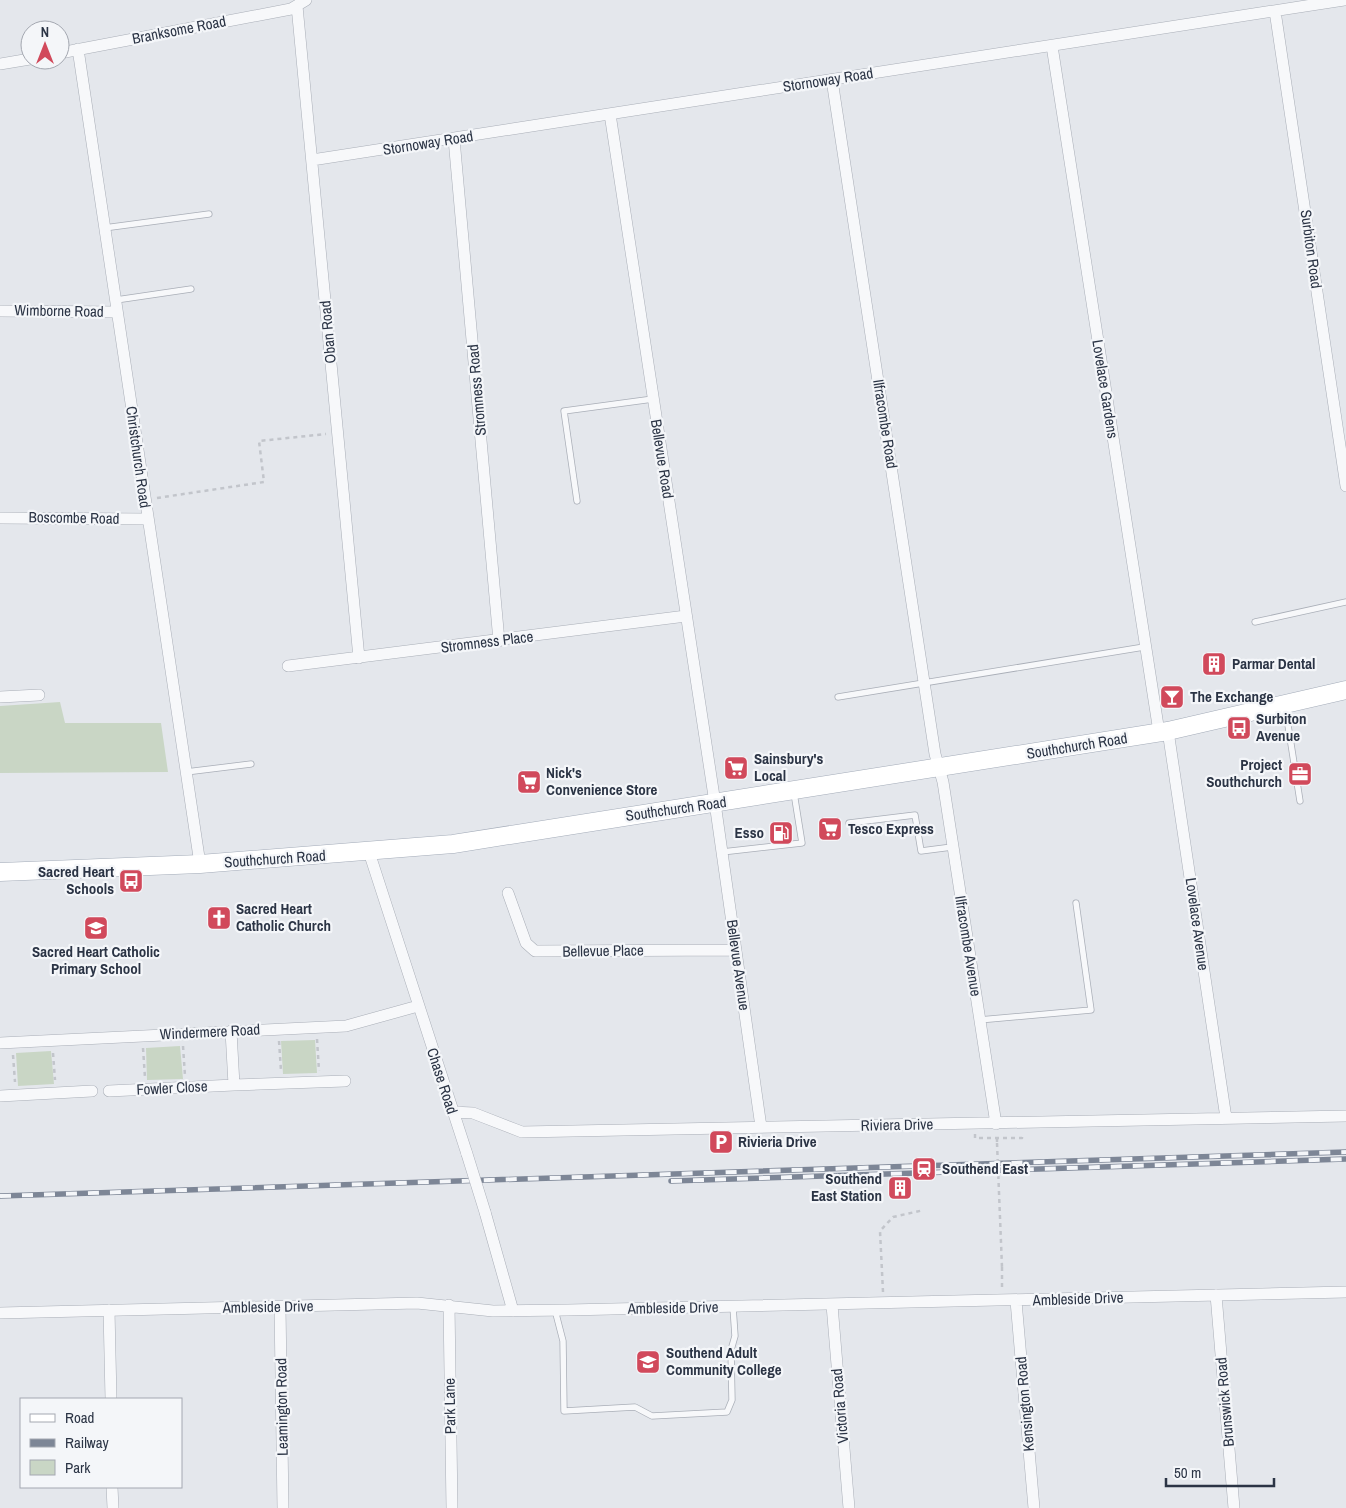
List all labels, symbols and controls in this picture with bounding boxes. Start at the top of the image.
street label: Branksome Road [130,10,228,49]
north arrow [20,20,70,70]
text: N [41,23,49,41]
street label: Stornoway Road [781,62,874,97]
street label: Stornoway Road [381,125,474,160]
street label: Surbiton Road [1296,208,1327,290]
street label: Wimborne Road [14,299,104,322]
street label: Oban Road [314,300,341,364]
street label: Lovelace Gardens [1087,338,1124,440]
street label: Stromness Road [462,343,491,437]
street label: Ilfracombe Road [868,378,903,470]
street label: Christchurch Road [121,405,156,509]
street label: Bellevue Road [646,418,679,500]
street label: Boscombe Road [28,506,120,529]
street label: Stromness Place [440,625,535,658]
building icon: Parmar Dental [1201,651,1227,677]
place label: Parmar Dental [1232,653,1315,674]
bar icon: The Exchange [1159,684,1185,710]
place label: The Exchange [1190,686,1274,707]
place label: Surbiton Avenue [1256,708,1307,746]
bus stop icon: Surbiton Avenue [1226,715,1252,741]
street label: Southchurch Road [1025,727,1129,764]
place label: Sainsbury's Local [754,748,823,786]
place label: Project Southchurch [1206,754,1282,792]
supermarket icon: Sainsbury's Local [723,755,749,781]
office icon: Project Southchurch [1287,761,1313,787]
place label: Nick's Convenience Store [546,762,658,800]
supermarket icon: Nick's Convenience Store [516,769,542,795]
street label: Southchurch Road [624,791,728,826]
supermarket icon: Tesco Express [817,816,843,842]
place label: Tesco Express [848,818,934,839]
fuel station icon: Esso [768,820,794,846]
place label: Esso [735,822,764,843]
street label: Southchurch Road [223,844,327,873]
place label: Sacred Heart Schools [38,861,114,899]
bus stop icon: Sacred Heart Schools [118,868,144,894]
street label: Lovelace Avenue [1181,876,1214,972]
street label: Ilfracombe Avenue [950,894,987,998]
place label: Sacred Heart Catholic Church [236,898,331,936]
church icon: Sacred Heart Catholic Church [206,905,232,931]
school or university icon: Sacred Heart Catholic Primary School [83,915,109,941]
street label: Bellevue Avenue [722,918,755,1012]
street label: Bellevue Place [562,939,644,962]
place label: Sacred Heart Catholic Primary School [32,941,160,979]
street label: Windermere Road [159,1018,261,1045]
street label: Chase Road [422,1045,463,1117]
street label: Fowler Close [136,1075,208,1100]
street label: Riviera Drive [861,1113,934,1136]
parking icon: Rivieria Drive [708,1129,734,1155]
place label: Rivieria Drive [738,1131,817,1152]
station icon: Southend East [911,1156,937,1182]
place label: Southend East [942,1158,1028,1179]
place label: Southend East Station [811,1168,882,1206]
building icon: Southend East Station [887,1175,913,1201]
street label: Ambleside Drive [1031,1286,1124,1311]
street label: Ambleside Drive [221,1295,314,1318]
street label: Ambleside Drive [626,1296,719,1319]
place label: Southend Adult Community College [666,1342,782,1380]
school or university icon: Southend Adult Community College [635,1349,661,1375]
street label: Kensington Road [1010,1356,1039,1452]
street label: Brunswick Road [1210,1357,1239,1448]
street label: Leamington Road [270,1358,293,1456]
street label: Victoria Road [826,1368,853,1444]
street label: Park Lane [439,1378,460,1434]
legend [20,1398,182,1488]
text: Road [65,1407,94,1428]
text: Railway [65,1432,110,1453]
scale bar [1166,1456,1274,1488]
text: Park [65,1457,91,1478]
text: 50 m [1174,1462,1201,1483]

